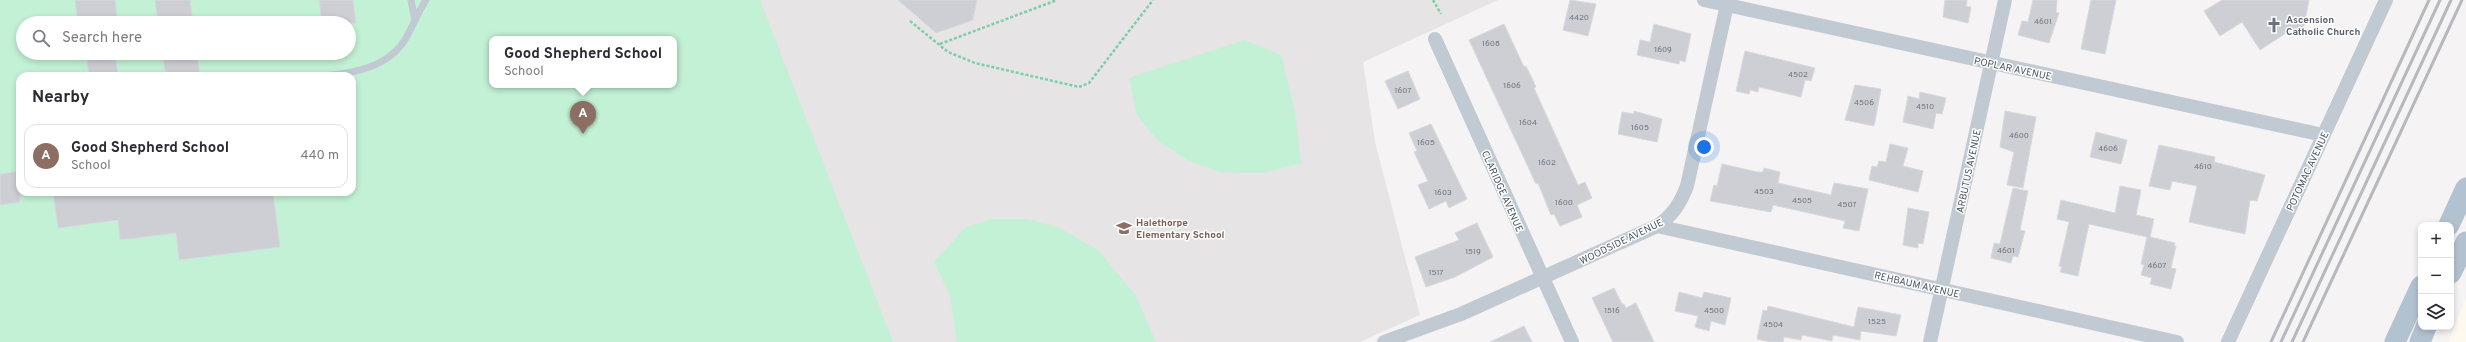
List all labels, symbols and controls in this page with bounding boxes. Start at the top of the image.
house number: 4420 [1569,13,1589,23]
place label: Ascension Catholic Church [2286,14,2360,39]
search box [16,16,356,60]
church icon: Ascension Catholic Church [2265,16,2283,34]
house number: 4601 [2034,17,2052,27]
icon: search [30,27,52,49]
text: Search here [62,29,142,48]
popup [489,36,677,88]
house number: 1608 [1482,39,1500,49]
text: Good Shepherd School [504,45,662,64]
house number: 1609 [1654,45,1672,55]
street label: POPLAR AVENUE [1973,55,2053,84]
text: School [504,64,544,80]
house number: 4502 [1788,70,1808,80]
house number: 1606 [1503,81,1521,91]
house number: 1607 [1395,86,1411,96]
text: Nearby [32,87,89,109]
house number: 4506 [1854,98,1874,108]
pin: A [570,101,596,134]
house number: 4510 [1916,102,1934,112]
house number: 1604 [1519,118,1537,128]
house number: 1605 [1631,123,1649,133]
street label: ARBUTUS AVENUE [1954,128,1985,214]
street label: POTOMAC AVENUE [2284,130,2333,214]
house number: 4600 [2009,131,2029,141]
your location [1694,137,1714,157]
house number: 1605 [1417,138,1435,148]
text: Good Shepherd School [71,139,229,158]
house number: 4606 [2098,144,2118,154]
text: A [41,148,51,164]
text: 440 m [300,148,339,164]
street label: CLARIDGE AVENUE [1478,149,1525,234]
text: School [71,158,111,174]
house number: 1602 [1538,158,1556,168]
house number: 4610 [2194,162,2212,172]
house number: 4503 [1754,187,1774,197]
house number: 1603 [1434,188,1452,198]
house number: 4505 [1792,196,1812,206]
house number: 1600 [1555,198,1573,208]
house number: 4507 [1838,200,1857,210]
street label: WOODSIDE AVENUE [1578,216,1666,268]
place label: Halethorpe Elementary School [1136,217,1225,242]
school or university icon: Halethorpe Elementary School [1115,219,1133,237]
map controls [2418,222,2454,330]
button: + [2418,222,2454,258]
house number: 4601 [1997,246,2015,256]
house number: 1519 [1465,247,1481,257]
button: − [2418,258,2454,294]
house number: 4607 [2148,261,2166,271]
house number: 1517 [1428,268,1444,278]
street label: REHBAUM AVENUE [1873,269,1961,302]
button: layers [2418,294,2454,330]
house number: 1516 [1604,306,1620,316]
house number: 4500 [1704,306,1724,316]
house number: 1525 [1868,317,1886,327]
house number: 4504 [1763,320,1783,330]

